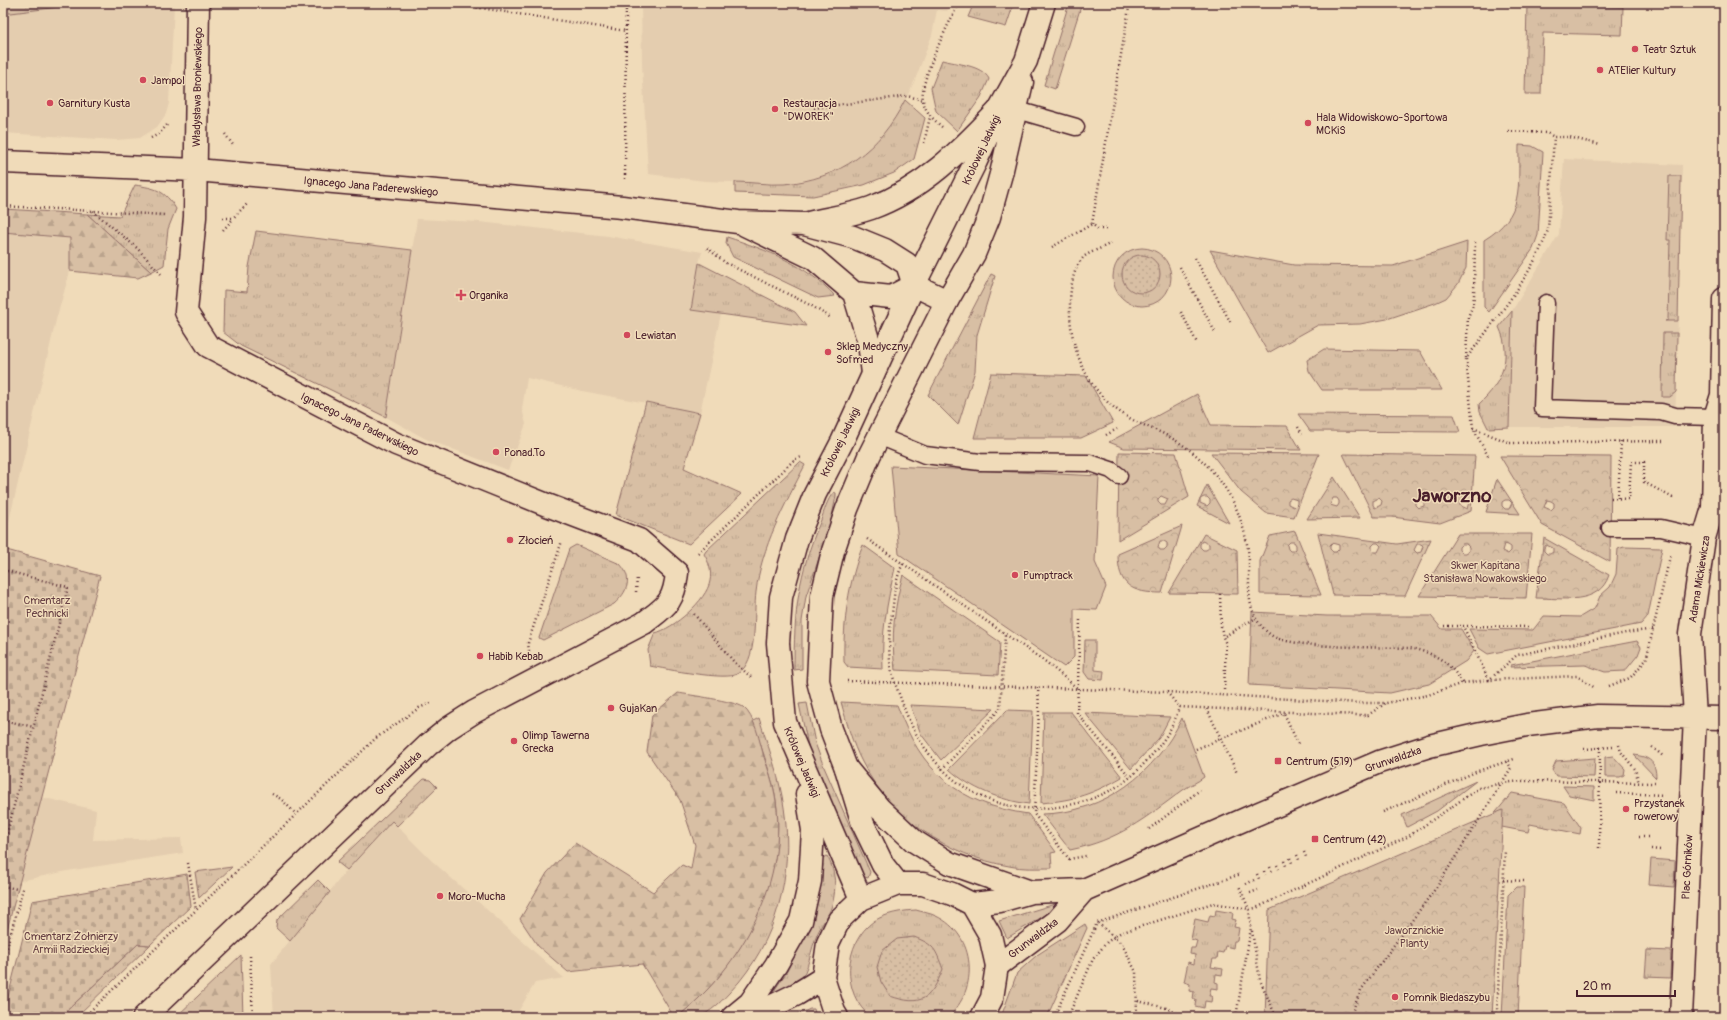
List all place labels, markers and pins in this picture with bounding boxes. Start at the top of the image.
place label: Teatr Sztuk [1643,43,1697,56]
marker: Teatr Sztuk [1630,44,1640,54]
place label: ATElier Kultury [1608,64,1676,77]
marker: ATElier Kultury [1595,65,1605,75]
place label: Jampol [151,74,185,87]
marker: Jampol [138,75,148,85]
place label: Garnitury Kusta [58,97,130,110]
place label: Restauracja "DWOREK" [783,97,837,123]
marker: Garnitury Kusta [45,98,55,108]
marker: Restauracja "DWOREK" [770,104,780,114]
place label: Hala Widowiskowo-Sportowa MCKiS [1316,111,1447,137]
marker: Hala Widowiskowo-Sportowa MCKiS [1303,118,1313,128]
place label: Organika [469,289,508,302]
marker: Organika [456,290,466,300]
place label: Lewiatan [635,329,676,342]
marker: Lewiatan [622,330,632,340]
place label: Sklep Medyczny Sofmed [836,340,908,366]
marker: Sklep Medyczny Sofmed [823,347,833,357]
place label: Ponad.To [504,446,545,459]
marker: Ponad.To [491,447,501,457]
place label: Złocień [518,534,553,547]
marker: Złocień [505,535,515,545]
place label: Pumptrack [1023,569,1073,582]
marker: Pumptrack [1010,570,1020,580]
place label: Habib Kebab [488,650,543,663]
marker: Habib Kebab [475,651,485,661]
place label: GujaKan [619,702,657,715]
marker: GujaKan [606,703,616,713]
place label: Olimp Tawerna Grecka [522,729,589,755]
marker: Olimp Tawerna Grecka [509,736,519,746]
place label: Centrum (519) [1286,755,1353,768]
marker: Centrum (519) [1273,756,1283,766]
place label: Przystanek rowerowy [1634,797,1685,823]
marker: Przystanek rowerowy [1621,804,1631,814]
place label: Centrum (42) [1323,833,1387,846]
marker: Centrum (42) [1310,834,1320,844]
place label: Moro-Mucha [448,890,505,903]
marker: Moro-Mucha [435,891,445,901]
place label: Pomnik Biedaszybu [1403,991,1490,1004]
marker: Pomnik Biedaszybu [1390,992,1400,1002]

